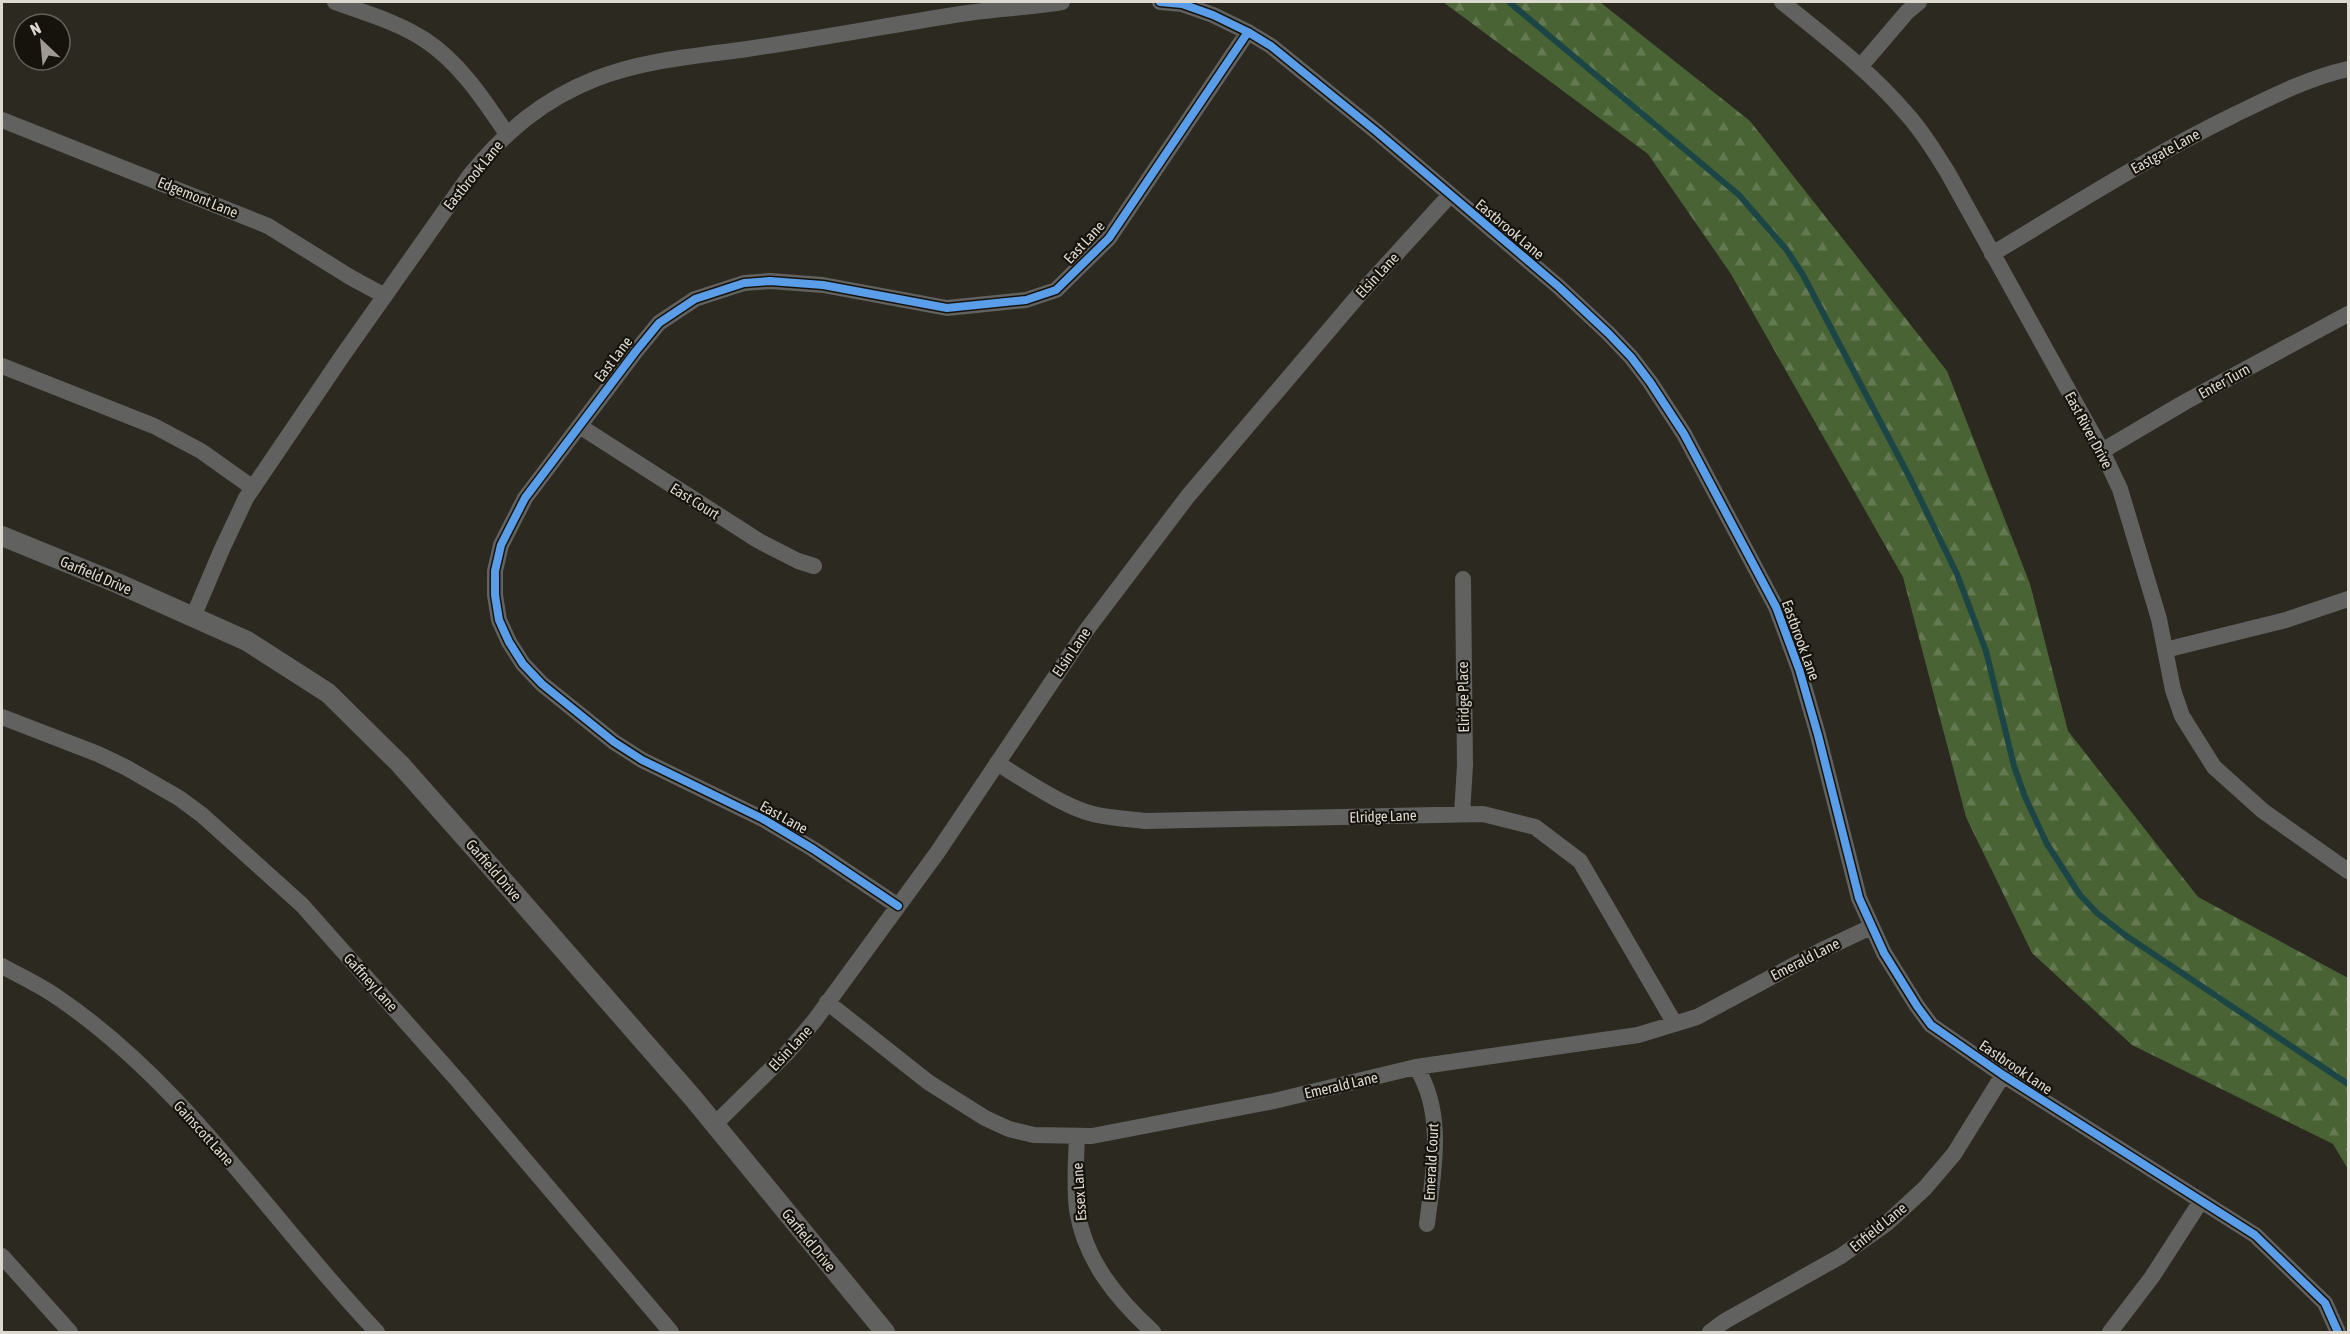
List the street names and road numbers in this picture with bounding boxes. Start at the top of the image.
street label: Eastgate Lane [2128,125,2203,177]
street label: Eastbrook Lane [440,137,506,213]
street label: Edgemont Lane [155,173,241,221]
street label: Eastbrook Lane [1472,195,1548,263]
street label: East Lane [1060,217,1108,267]
street label: Elsin Lane [1352,249,1402,301]
street label: East Lane [591,333,636,385]
street label: Enter Turn [2195,360,2253,402]
street label: East River Drive [2062,389,2116,471]
street label: East Court [667,479,723,523]
street label: Garfield Drive [58,552,134,598]
street label: Eastbrook Lane [1779,598,1823,683]
street label: Elsin Lane [1048,624,1094,680]
street label: Elridge Place [1454,661,1472,733]
street label: East Lane [757,797,811,837]
street label: Elridge Lane [1349,806,1417,826]
street label: Garfield Drive [463,836,525,904]
street label: Emerald Lane [1768,934,1842,984]
street label: Gaffney Lane [341,950,402,1015]
street label: Elsin Lane [765,1022,815,1074]
street label: Eastbrook Lane [1976,1036,2056,1098]
street label: Emerald Lane [1303,1068,1380,1102]
street label: Gainscott Lane [171,1097,238,1169]
street label: Emerald Court [1420,1123,1442,1201]
street label: Essex Lane [1068,1162,1090,1222]
street label: Enfield Lane [1846,1199,1910,1255]
street label: Garfield Drive [779,1205,840,1275]

